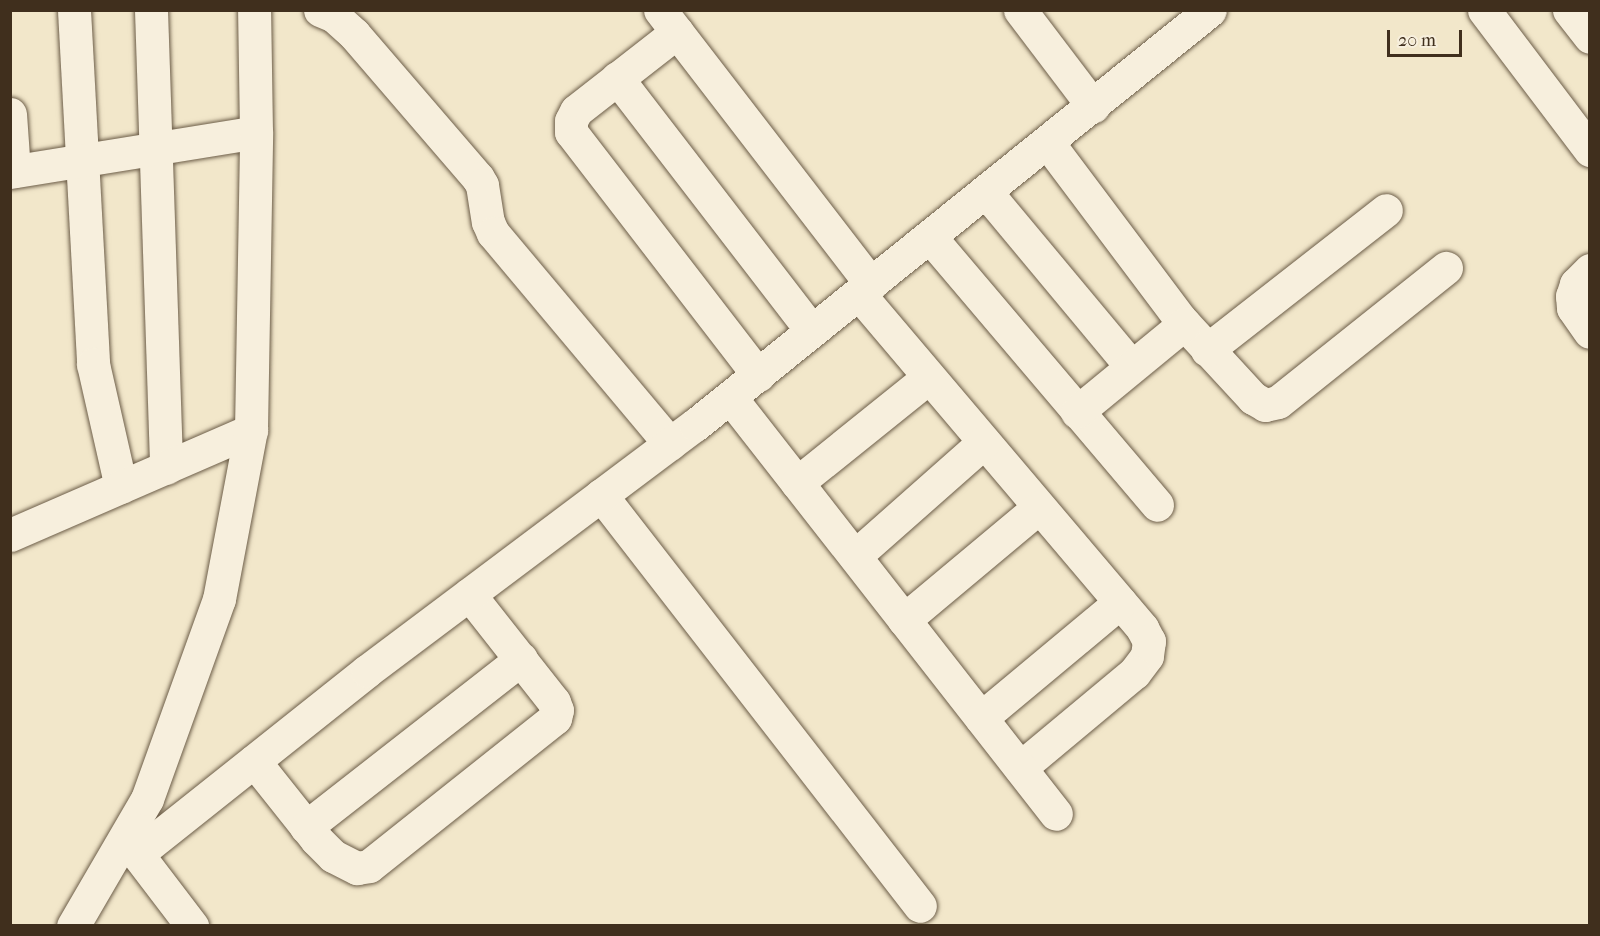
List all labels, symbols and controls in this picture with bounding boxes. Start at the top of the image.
scale bar [1390,18,1465,56]
text: 20 m [1398,30,1436,51]

